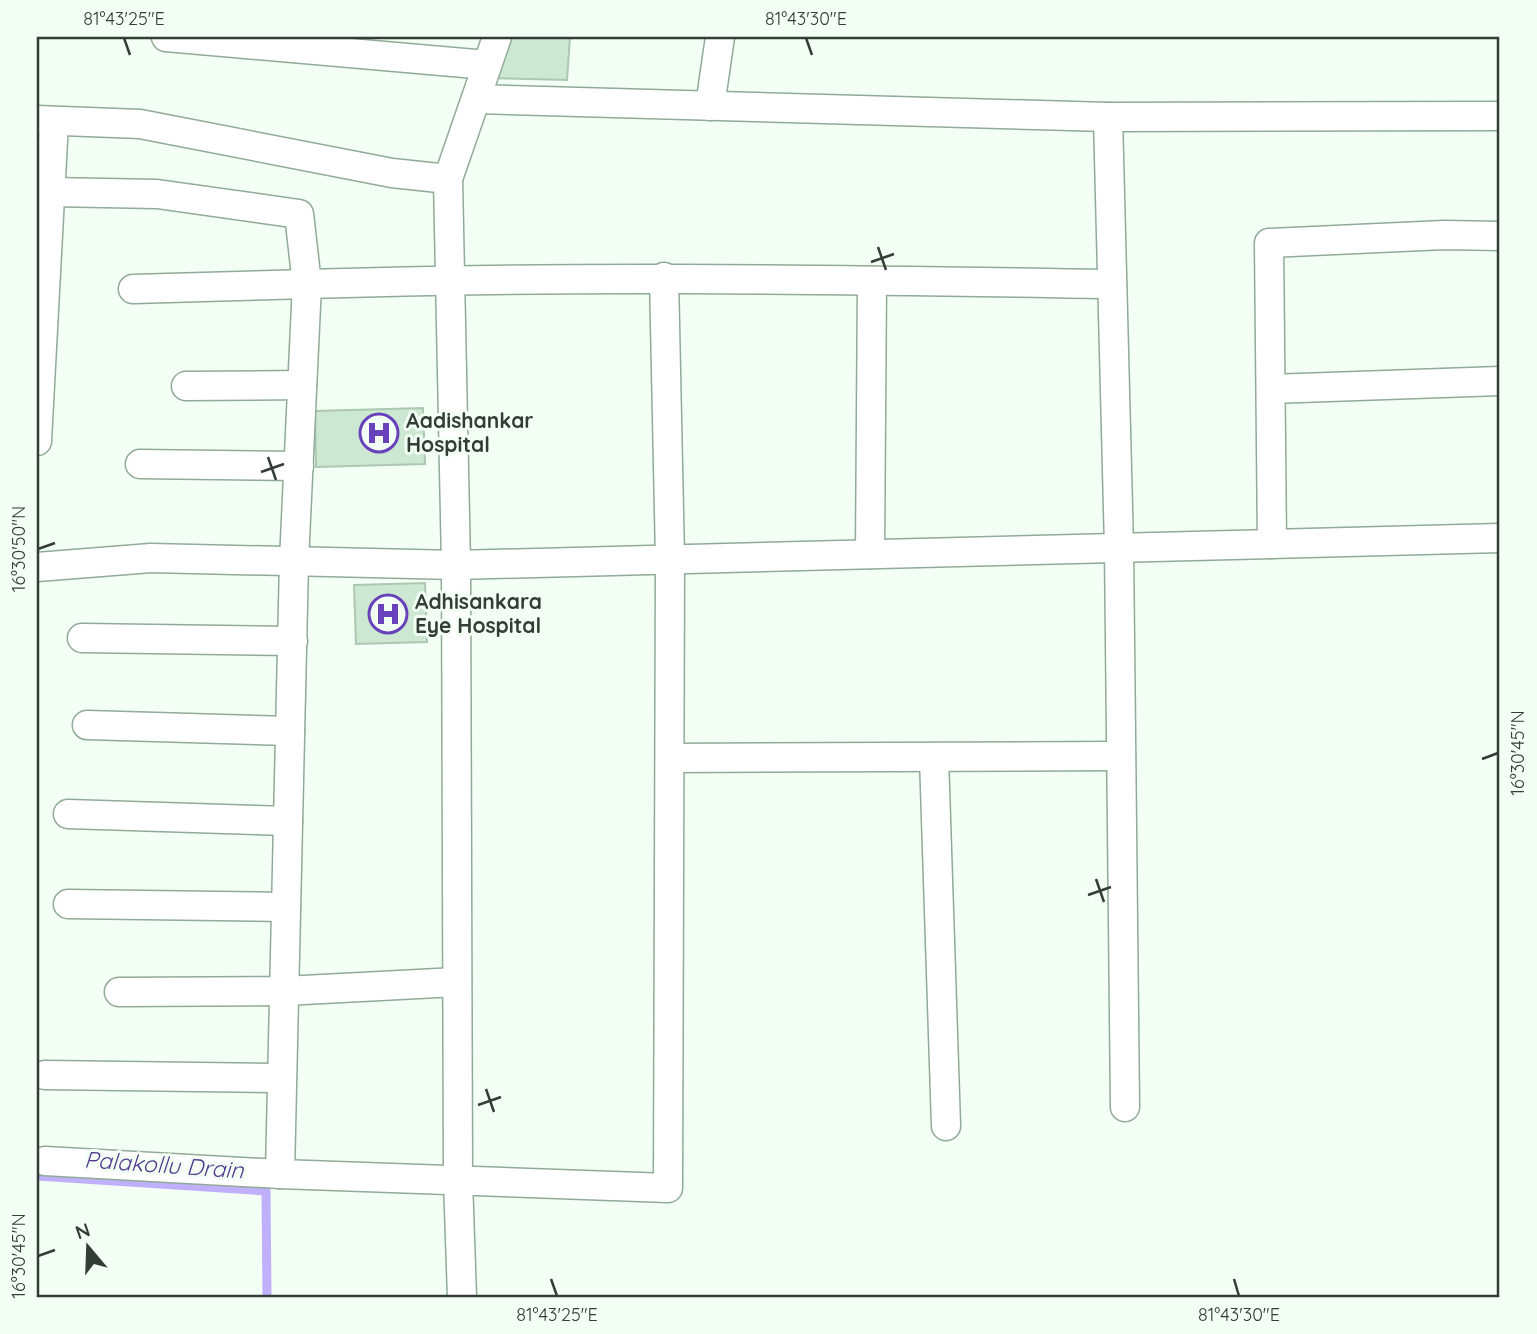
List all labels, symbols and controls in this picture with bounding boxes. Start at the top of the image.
text: 81°43'25"E [83,7,165,30]
text: 81°43'30"E [765,7,847,30]
place label: Aadishankar Hospital [406,407,533,457]
hospital icon: Aadishankar Hospital [358,412,400,454]
text: 16°30'50"N [7,506,30,592]
place label: Adhisankara Eye Hospital [415,588,542,638]
hospital icon: Adhisankara Eye Hospital [367,593,409,635]
text: 16°30'45"N [1506,710,1529,796]
water label: Palakollu Drain [83,1144,245,1185]
north arrow [52,1212,122,1282]
text: 16°30'45"N [7,1213,30,1299]
text: N [72,1217,93,1245]
text: 81°43'25"E [516,1303,598,1326]
text: 81°43'30"E [1198,1303,1280,1326]

